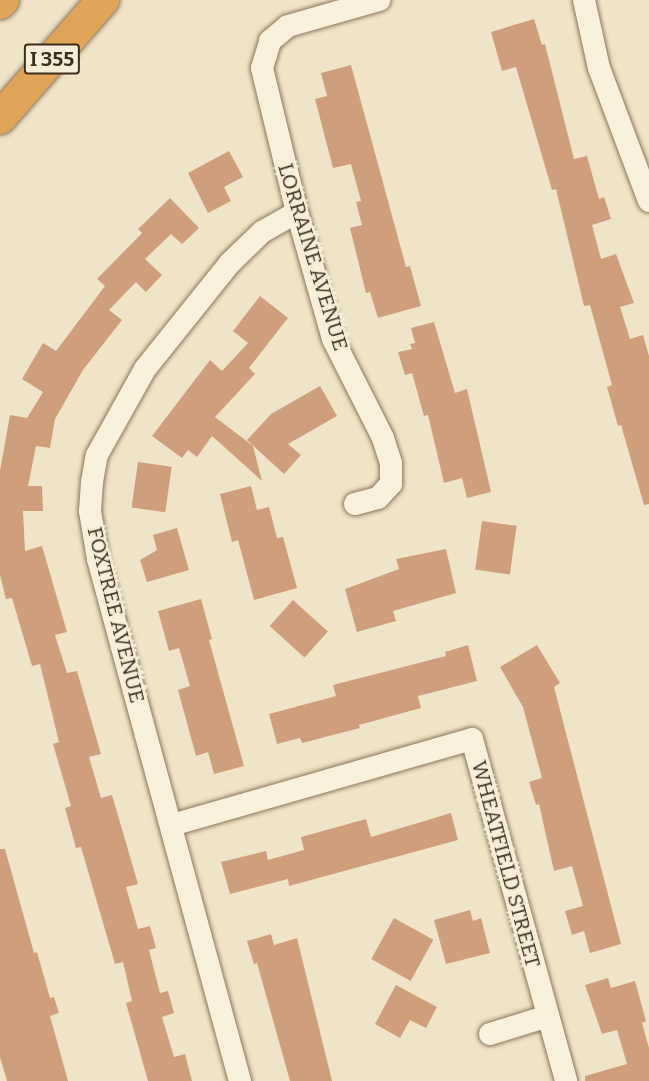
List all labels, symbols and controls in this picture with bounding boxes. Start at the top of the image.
road number: I 355 [23,42,80,76]
street label: LORRAINE AVENUE [273,160,353,354]
street label: FOXTREE AVENUE [82,524,150,706]
street label: WHEATFIELD STREET [466,758,546,970]

